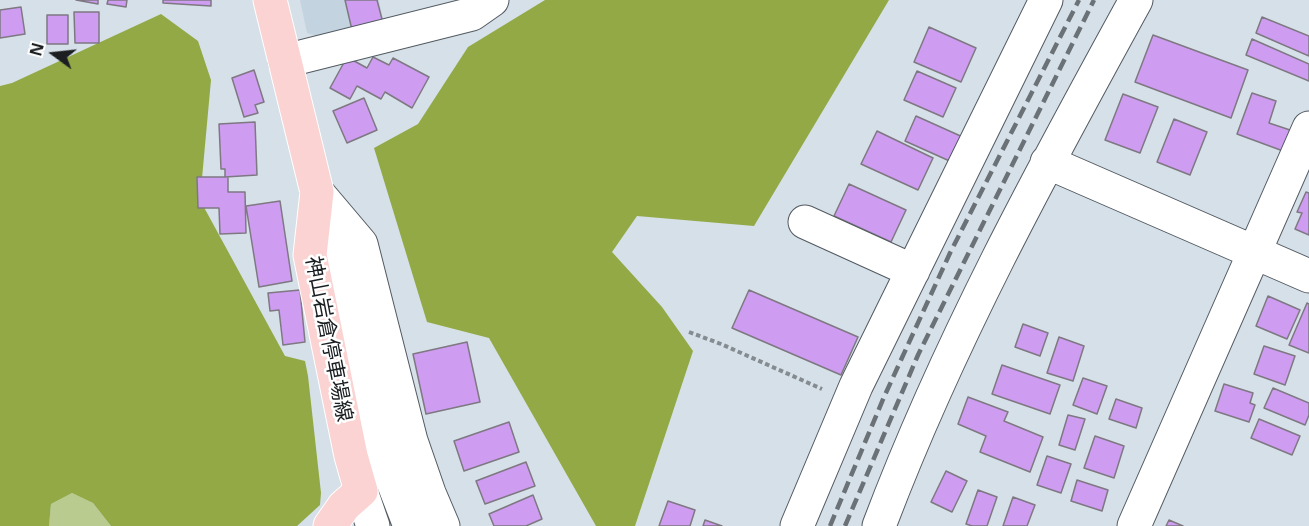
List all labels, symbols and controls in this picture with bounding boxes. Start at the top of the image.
north arrow [24,24,84,84]
text: N [24,40,49,58]
street label: 神山岩倉停車場線 [300,254,356,424]

